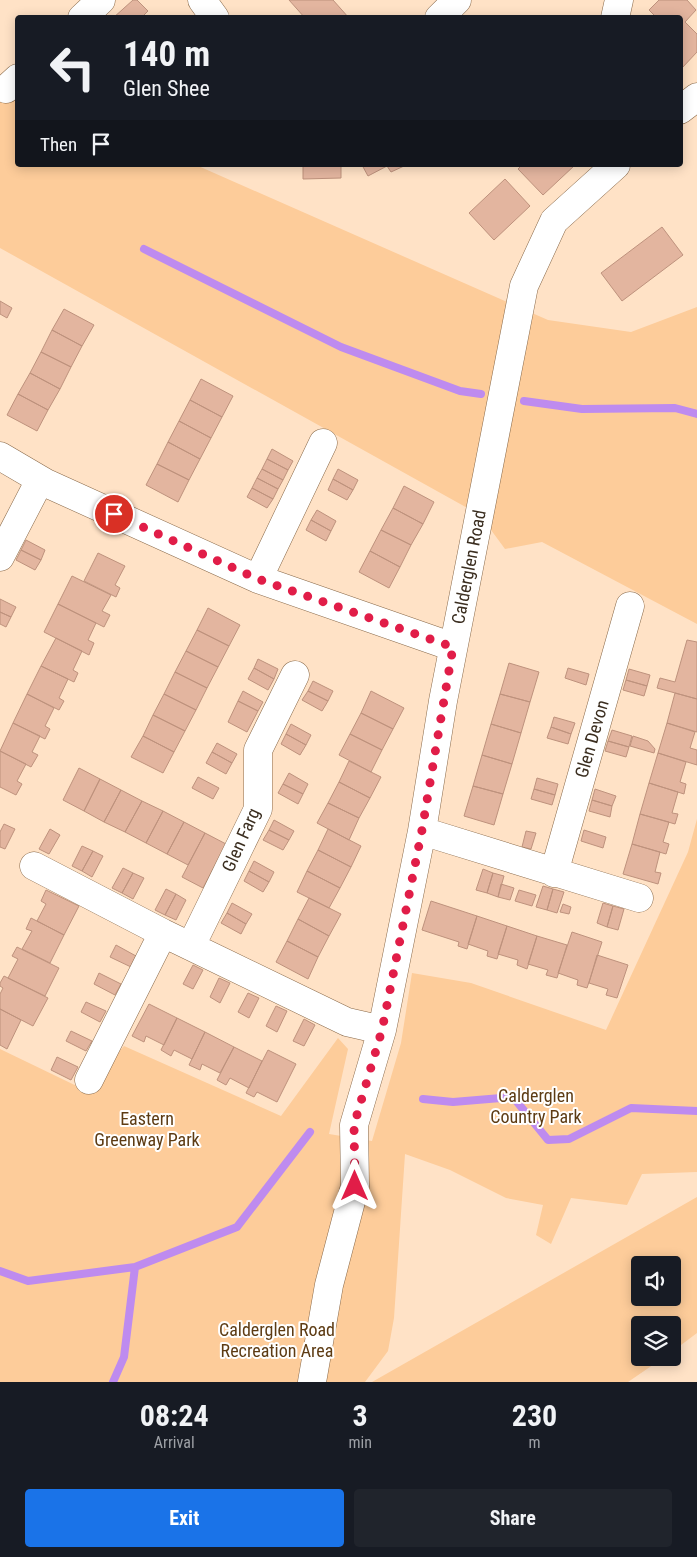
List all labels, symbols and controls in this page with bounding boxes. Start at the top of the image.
text: 140 m [123,34,210,75]
icon: left [40,35,105,100]
text: Glen Shee [123,76,210,101]
icon: arrive [87,130,115,158]
text: Then [40,133,77,156]
pin [93,493,135,535]
icon: arrive [100,500,128,528]
street label: Calderglen Road [447,508,490,626]
street label: Glen Devon [570,698,613,780]
street label: Glen Farg [217,805,264,875]
park label: Calderglen Country Park [490,1085,582,1127]
park label: Eastern Greenway Park [94,1108,200,1150]
position arrow [328,1159,380,1211]
map controls [631,1256,681,1366]
button: sound [631,1256,681,1306]
button: layers [631,1316,681,1366]
park label: Calderglen Road Recreation Area [219,1319,335,1361]
text: 08:24 [140,1398,209,1433]
text: 3 [353,1398,368,1433]
text: 230 [512,1398,557,1433]
text: Arrival [154,1433,195,1452]
text: min [348,1433,372,1452]
text: m [528,1433,540,1452]
button: Exit [25,1489,344,1547]
button: Share [354,1489,672,1547]

